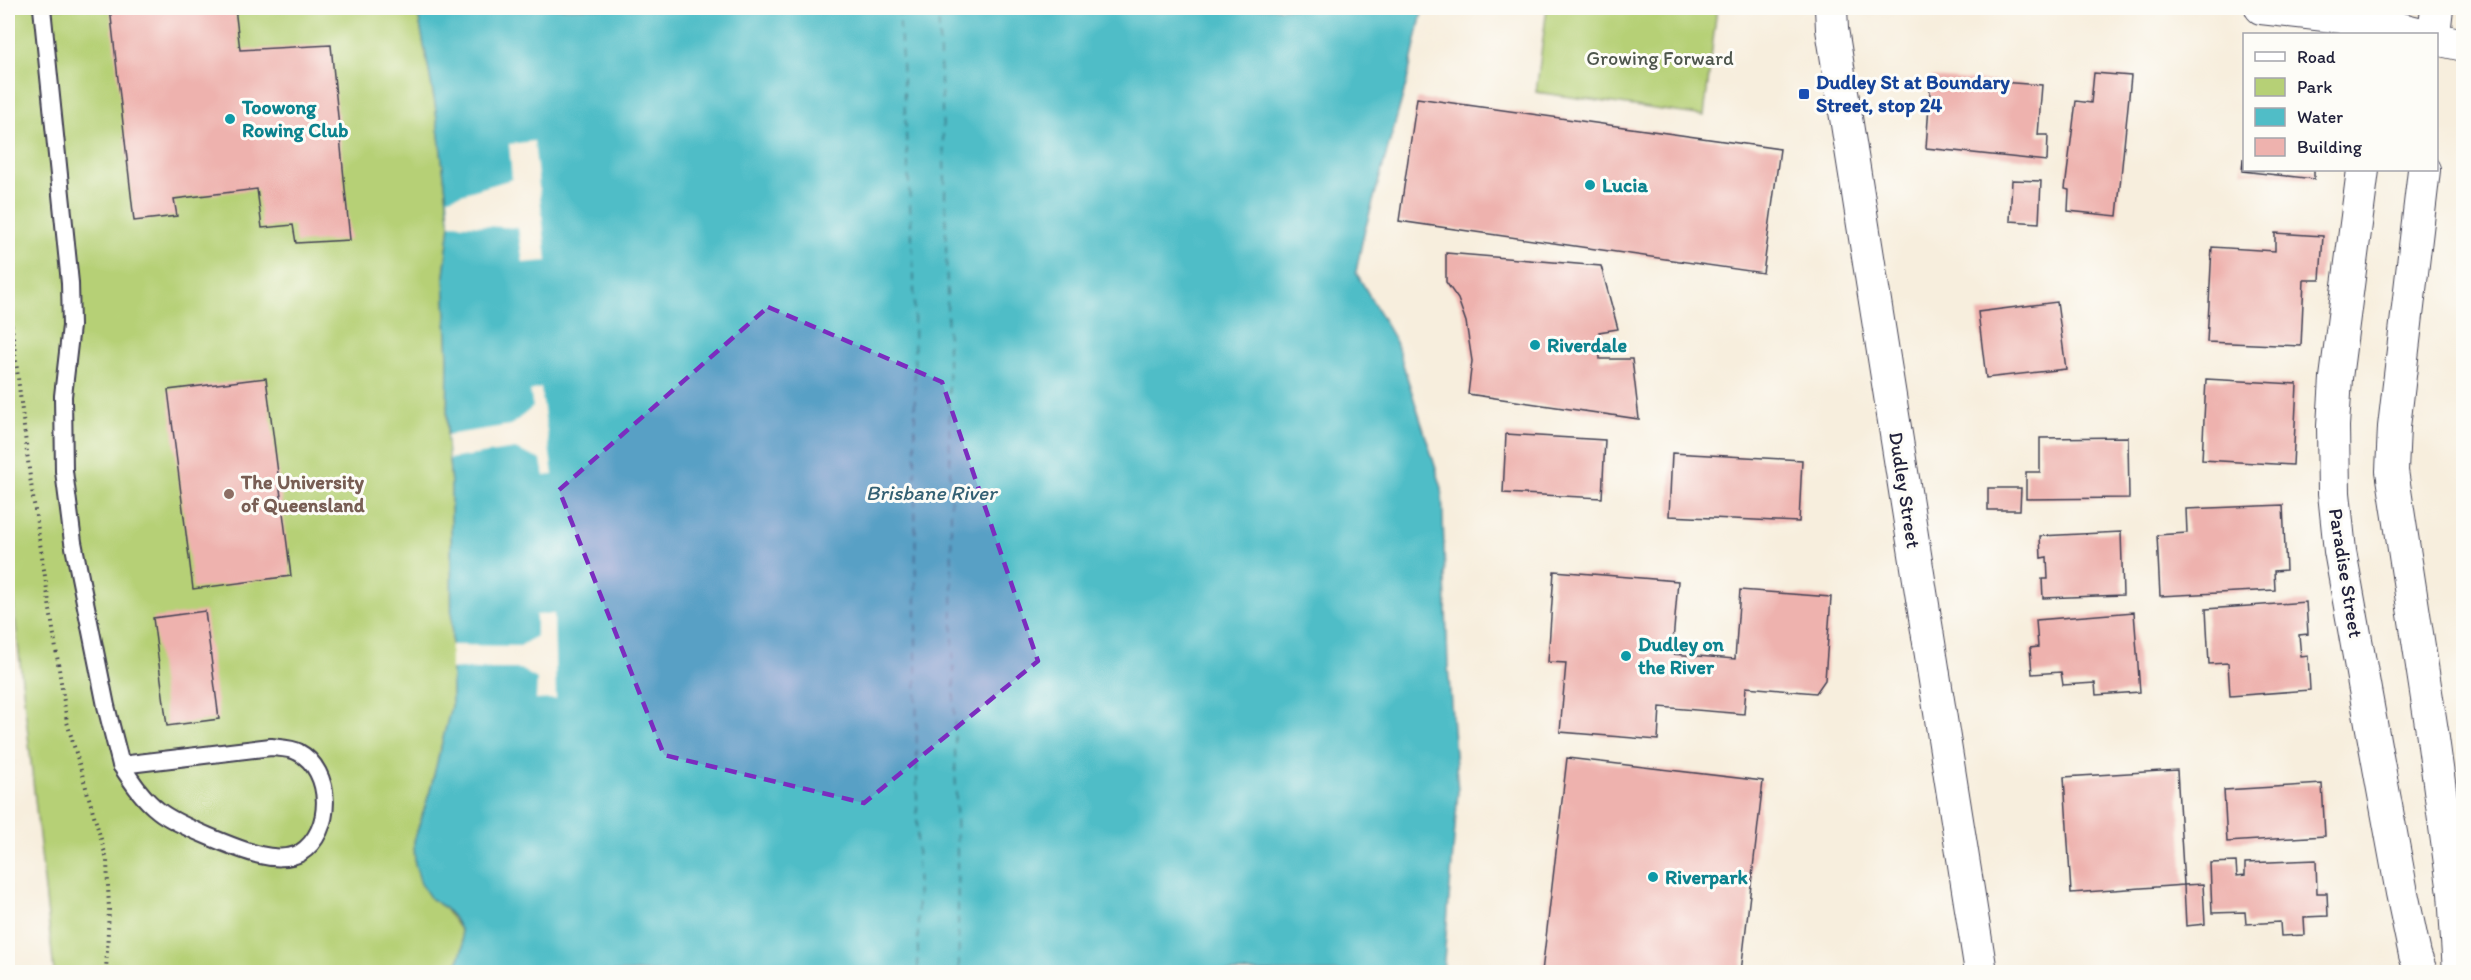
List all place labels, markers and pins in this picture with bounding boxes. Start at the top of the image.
place label: Dudley St at Boundary Street, stop 24 [1816,70,2010,118]
marker: Dudley St at Boundary Street, stop 24 [1797,87,1811,101]
place label: Toowong Rowing Club [241,95,348,143]
marker: Toowong Rowing Club [223,112,237,126]
place label: Lucia [1602,173,1648,197]
marker: Lucia [1583,178,1597,192]
place label: Riverdale [1547,333,1627,357]
marker: Riverdale [1528,338,1542,352]
place label: The University of Queensland [240,470,365,517]
marker: The University of Queensland [222,487,236,501]
place label: Dudley on the River [1638,632,1725,679]
marker: Dudley on the River [1619,649,1633,663]
place label: Riverpark [1665,865,1748,890]
marker: Riverpark [1646,870,1660,884]

